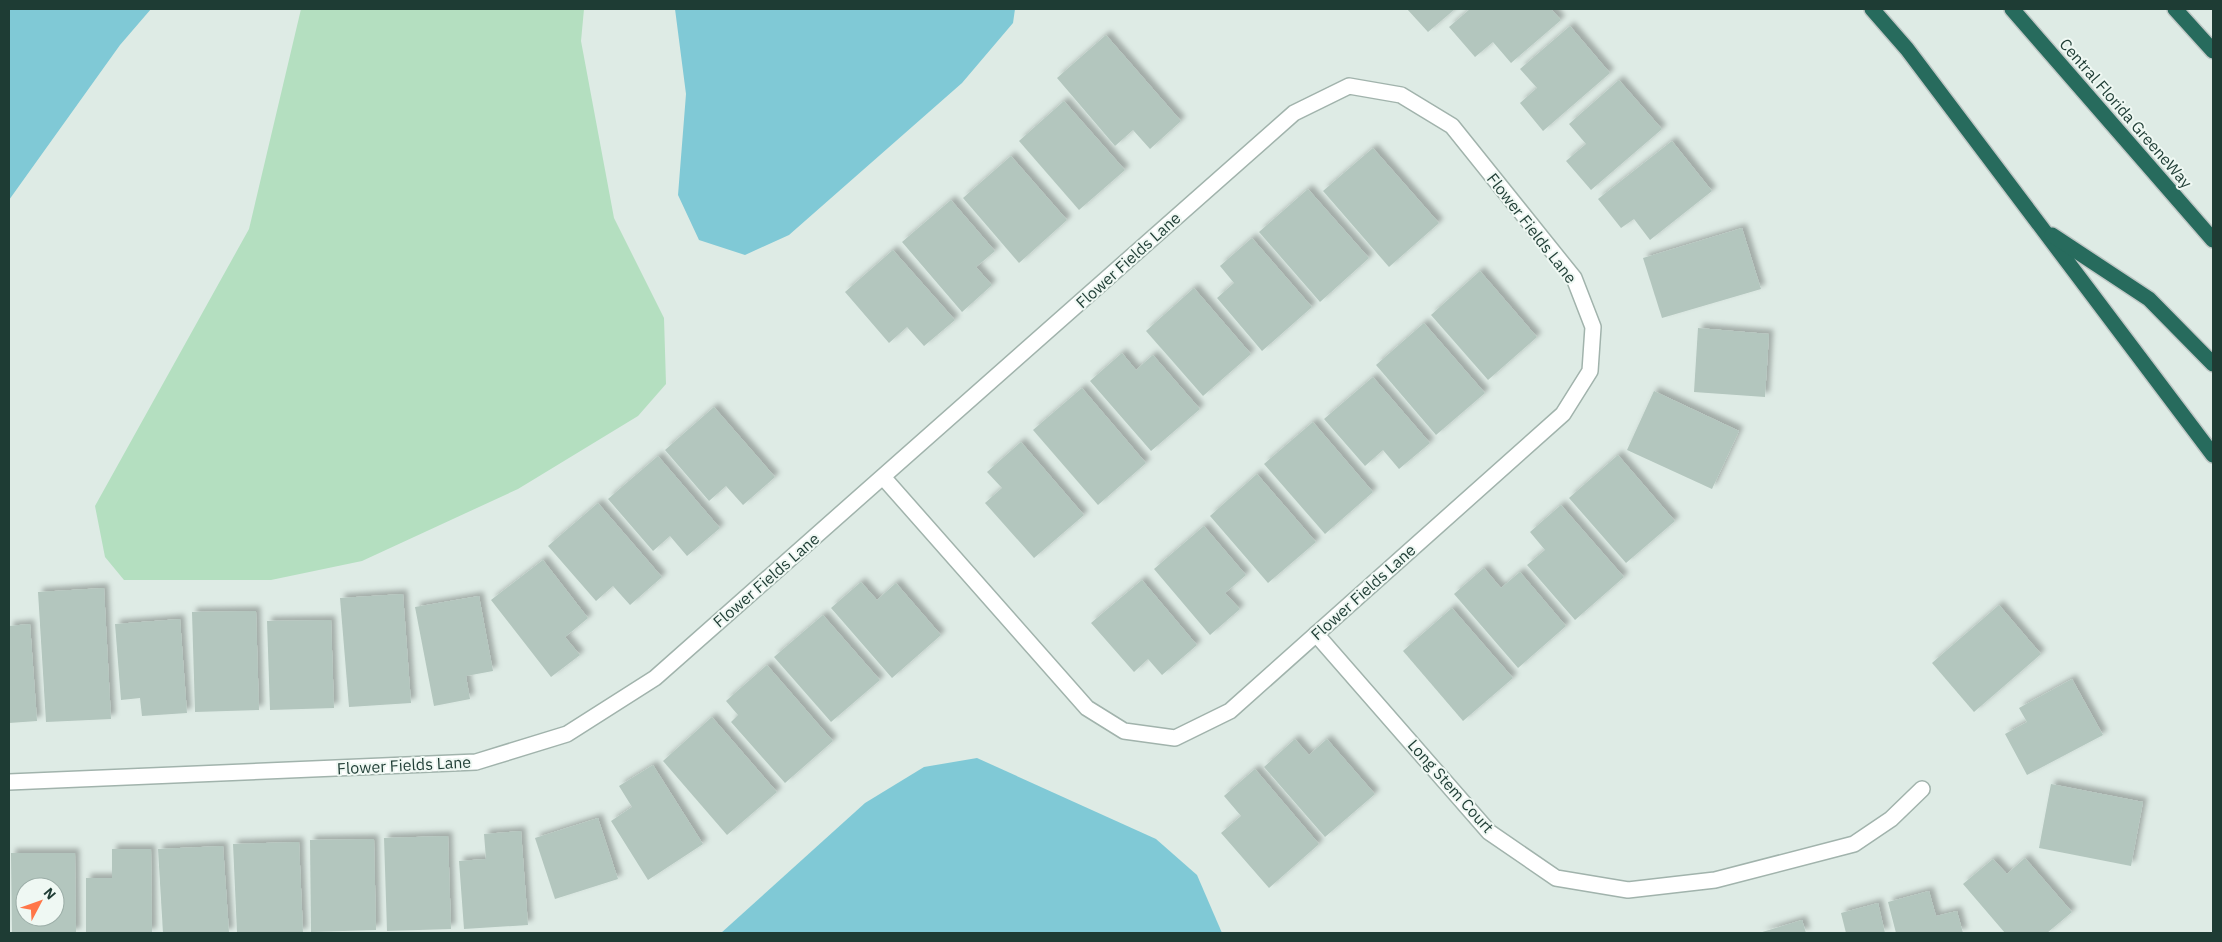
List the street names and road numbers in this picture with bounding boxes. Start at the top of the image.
street label: Central Florida GreeneWay [2055,34,2197,192]
street label: Flower Fields Lane [1483,169,1581,287]
street label: Flower Fields Lane [1071,208,1185,312]
street label: Flower Fields Lane [709,528,823,632]
street label: Flower Fields Lane [1306,540,1420,644]
street label: Long Stem Court [1404,735,1498,837]
street label: Flower Fields Lane [336,751,472,778]

